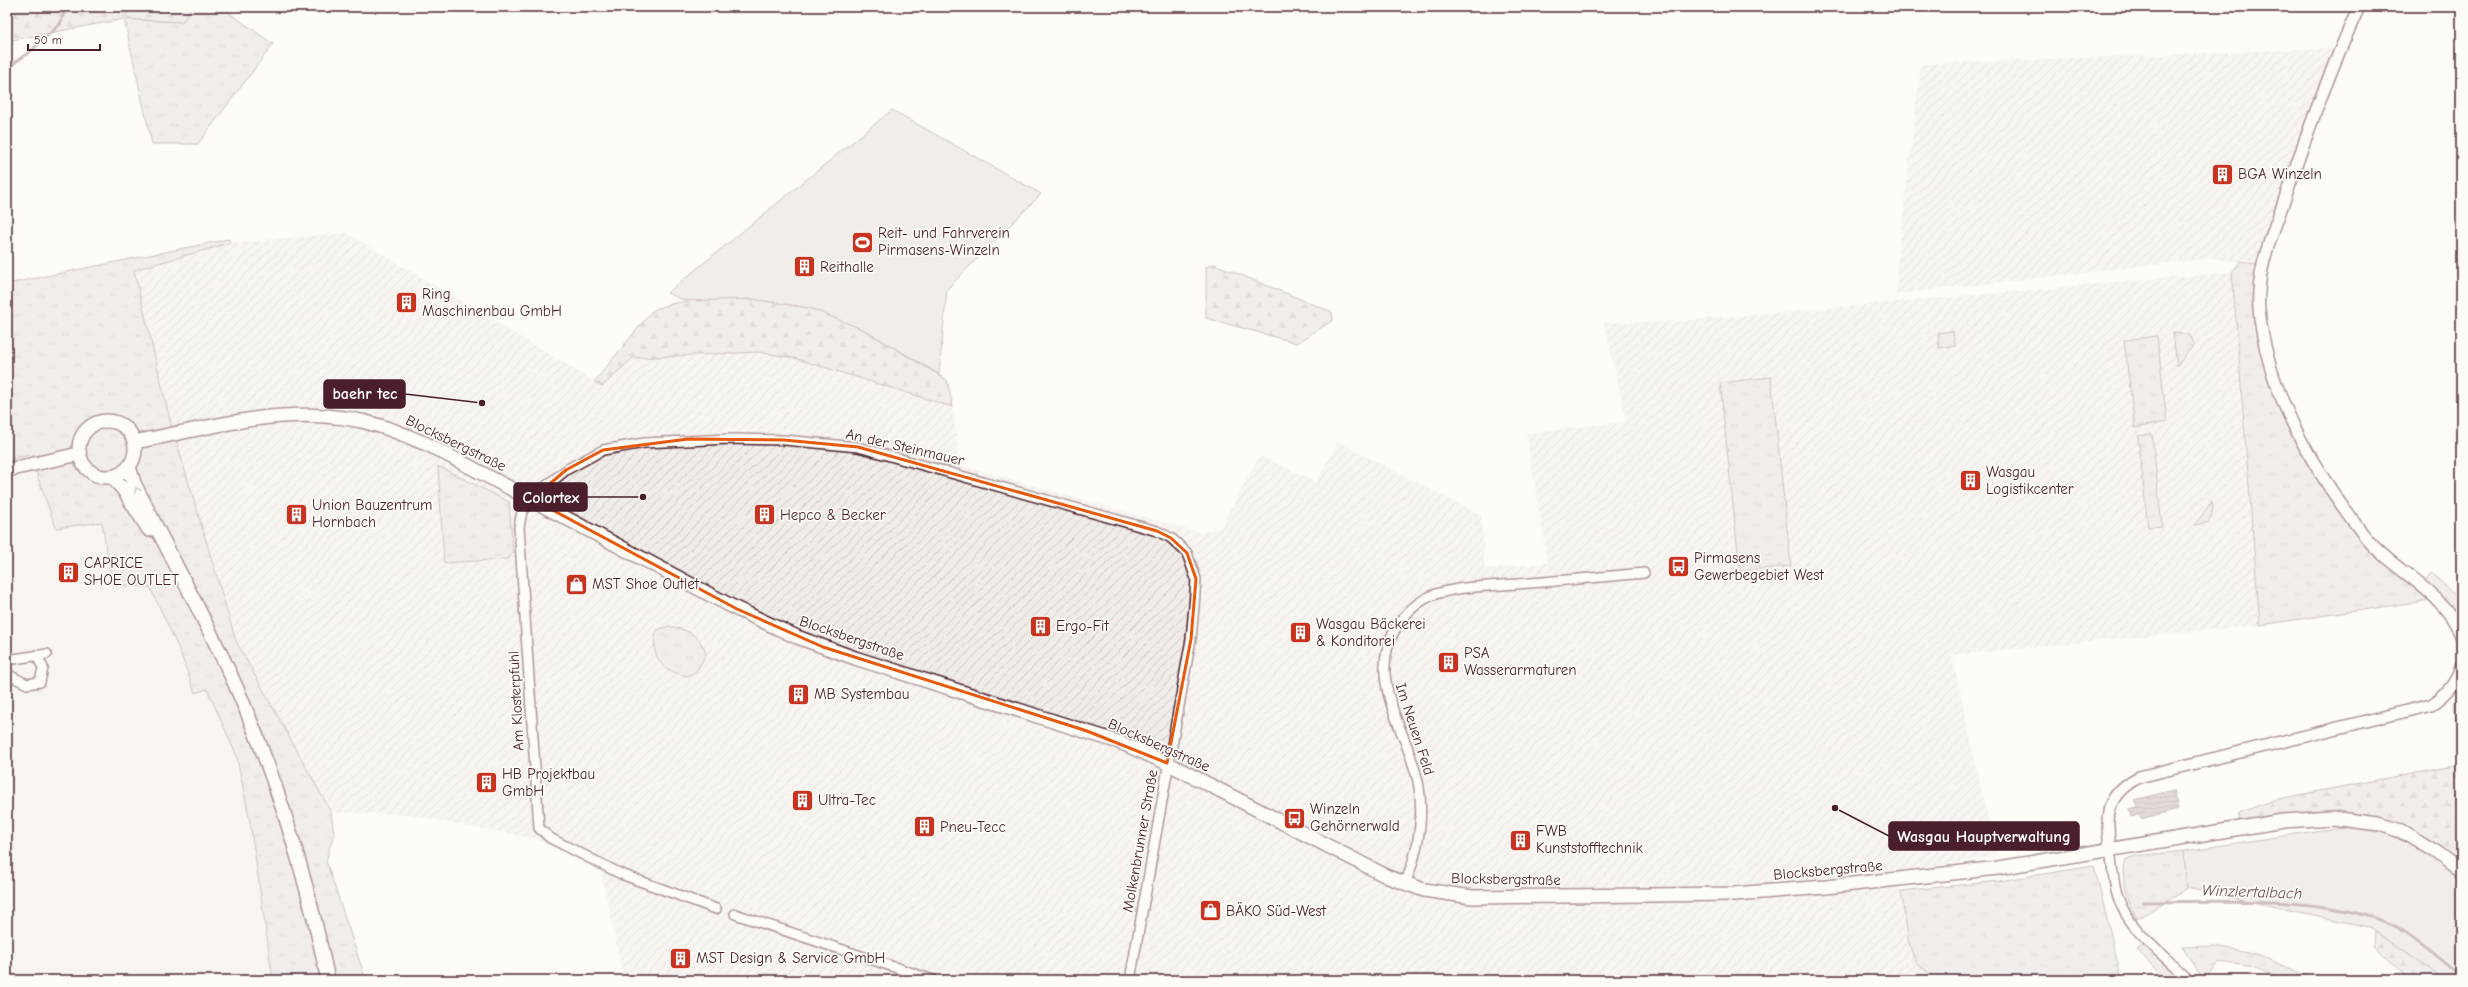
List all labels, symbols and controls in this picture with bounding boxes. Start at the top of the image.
scale bar [28,26,100,52]
text: 50 m [34,33,62,47]
building icon: BGA Winzeln [2209,161,2235,187]
place label: BGA Winzeln [2238,165,2322,183]
place label: Reit- und Fahrverein Pirmasens-Winzeln [878,224,1010,259]
sports icon: Reit- und Fahrverein Pirmasens-Winzeln [849,229,875,255]
building icon: Reithalle [791,254,817,280]
place label: Reithalle [820,258,874,276]
place label: Ring Maschinenbau GmbH [422,285,562,320]
building icon: Ring Maschinenbau GmbH [394,290,420,316]
callout: baehr tec [324,380,405,408]
text: baehr tec [332,385,398,403]
street label: Blocksbergstraße [403,411,510,475]
street label: An der Steinmauer [844,425,966,469]
place label: Wasgau Logistikcenter [1986,463,2074,498]
building icon: Wasgau Logistikcenter [1957,468,1983,494]
callout: Colortex [514,483,587,511]
one-way arrow [134,486,142,494]
text: Colortex [523,489,580,507]
place label: Union Bauzentrum Hornbach [312,496,432,531]
building icon: Union Bauzentrum Hornbach [283,501,309,527]
building icon: Hepco & Becker [751,502,777,528]
place label: Hepco & Becker [780,506,886,524]
place label: Pirmasens Gewerbegebiet West [1694,549,1824,584]
place label: CAPRICE SHOE OUTLET [84,554,179,589]
bus stop icon: Pirmasens Gewerbegebiet West [1665,554,1691,580]
building icon: CAPRICE SHOE OUTLET [55,559,81,585]
shop icon: MST Shoe Outlet [563,571,589,597]
place label: MST Shoe Outlet [592,575,700,593]
street label: Blocksbergstraße [797,612,907,665]
building icon: Ergo-Fit [1028,613,1054,639]
place label: Wasgau Bäckerei & Konditorei [1316,615,1426,650]
place label: Ergo-Fit [1056,617,1110,635]
building icon: Wasgau Bäckerei & Konditorei [1287,620,1313,646]
place label: PSA Wasserarmaturen [1464,644,1577,679]
building icon: PSA Wasserarmaturen [1436,649,1462,675]
street label: Am Klosterpfuhl [504,650,528,752]
building icon: MB Systembau [785,681,811,707]
street label: Im Neuen Feld [1392,681,1438,777]
place label: MB Systembau [814,685,909,703]
street label: Blocksbergstraße [1105,714,1213,776]
place label: HB Projektbau GmbH [502,765,595,800]
street label: Molkenbrunner Straße [1119,768,1162,914]
building icon: HB Projektbau GmbH [474,770,500,796]
building icon: Ultra-Tec [789,787,815,813]
place label: Ultra-Tec [818,791,876,809]
place label: Winzeln Gehörnerwald [1310,800,1400,835]
bus stop icon: Winzeln Gehörnerwald [1281,805,1307,831]
building icon: Pneu-Tecc [911,814,937,840]
place label: Pneu-Tecc [940,818,1006,836]
place label: FWB Kunststofftechnik [1536,822,1644,857]
callout: Wasgau Hauptverwaltung [1889,822,2079,850]
building icon: FWB Kunststofftechnik [1507,827,1533,853]
text: Wasgau Hauptverwaltung [1897,828,2071,846]
street label: Blocksbergstraße [1773,856,1884,884]
street label: Blocksbergstraße [1451,869,1561,889]
water label: Winzlertalbach [2201,881,2303,903]
shop icon: BÄKO Süd-West [1198,898,1224,924]
place label: BÄKO Süd-West [1226,902,1327,920]
building icon: MST Design & Service GmbH [667,945,693,971]
place label: MST Design & Service GmbH [696,949,885,967]

